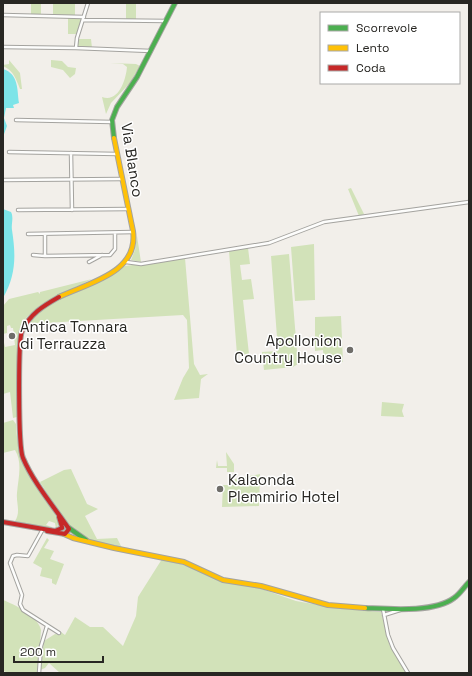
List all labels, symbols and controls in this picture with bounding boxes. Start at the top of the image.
legend [320,12,460,84]
text: Scorrevole [356,20,417,36]
text: Lento [356,40,390,56]
text: Coda [356,60,386,76]
street label: Via Blanco [117,121,148,198]
place label: Antica Tonnara di Terrauzza [20,317,128,353]
marker: Antica Tonnara di Terrauzza [7,331,17,341]
place label: Apollonion Country House [234,331,342,367]
marker: Apollonion Country House [345,345,355,355]
place label: Kalaonda Plemmirio Hotel [228,470,340,506]
marker: Kalaonda Plemmirio Hotel [215,484,225,494]
scale bar [14,638,103,664]
text: 200 m [20,644,56,660]

